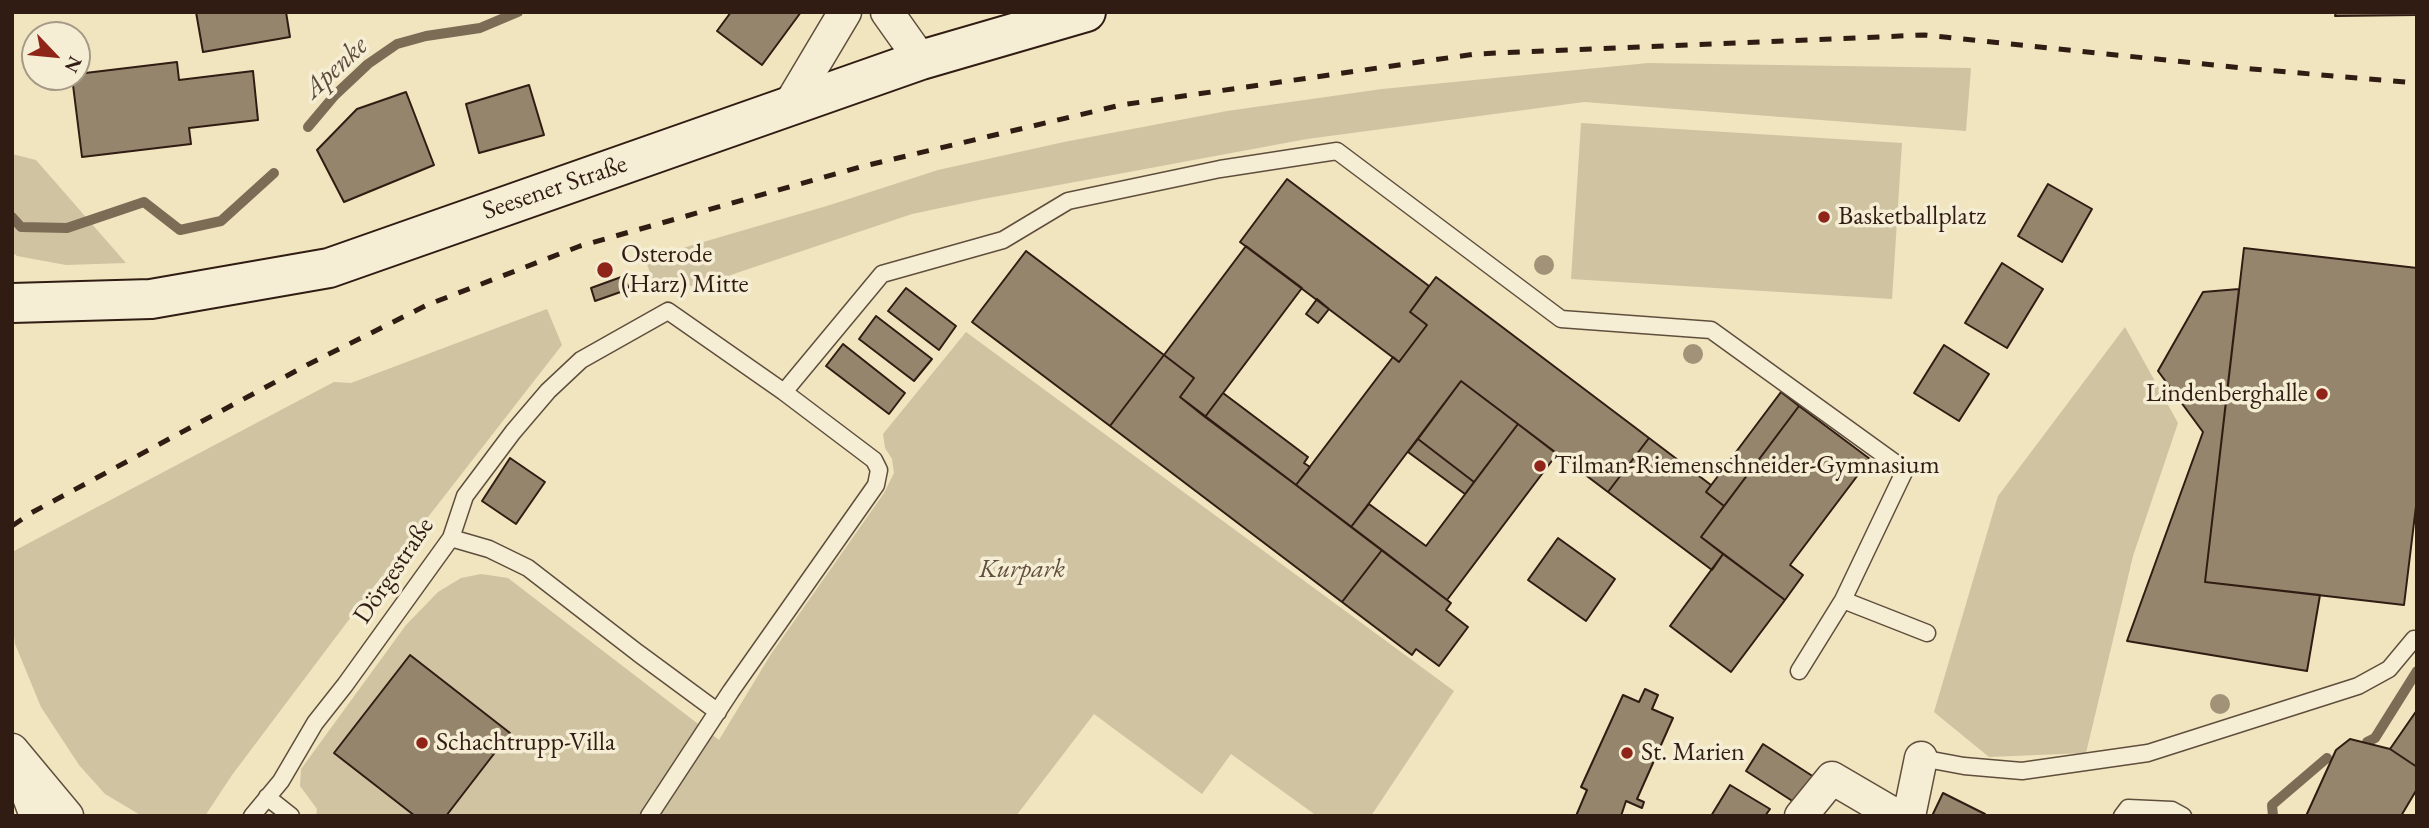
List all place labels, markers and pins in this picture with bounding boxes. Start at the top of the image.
place label: Basketballplatz [1838,201,1986,233]
marker: Basketballplatz [1816,209,1832,225]
place label: Osterode (Harz) Mitte [621,239,749,300]
marker: Osterode (Harz) Mitte [595,260,615,280]
place label: Lindenberghalle [2146,378,2308,410]
marker: Lindenberghalle [2314,386,2330,402]
place label: Tilman-Riemenschneider-Gymnasium [1554,450,1940,482]
marker: Tilman-Riemenschneider-Gymnasium [1532,458,1548,474]
place label: Schachtrupp-Villa [436,727,615,759]
marker: Schachtrupp-Villa [414,735,430,751]
place label: St. Marien [1641,737,1745,769]
marker: St. Marien [1619,745,1635,761]

